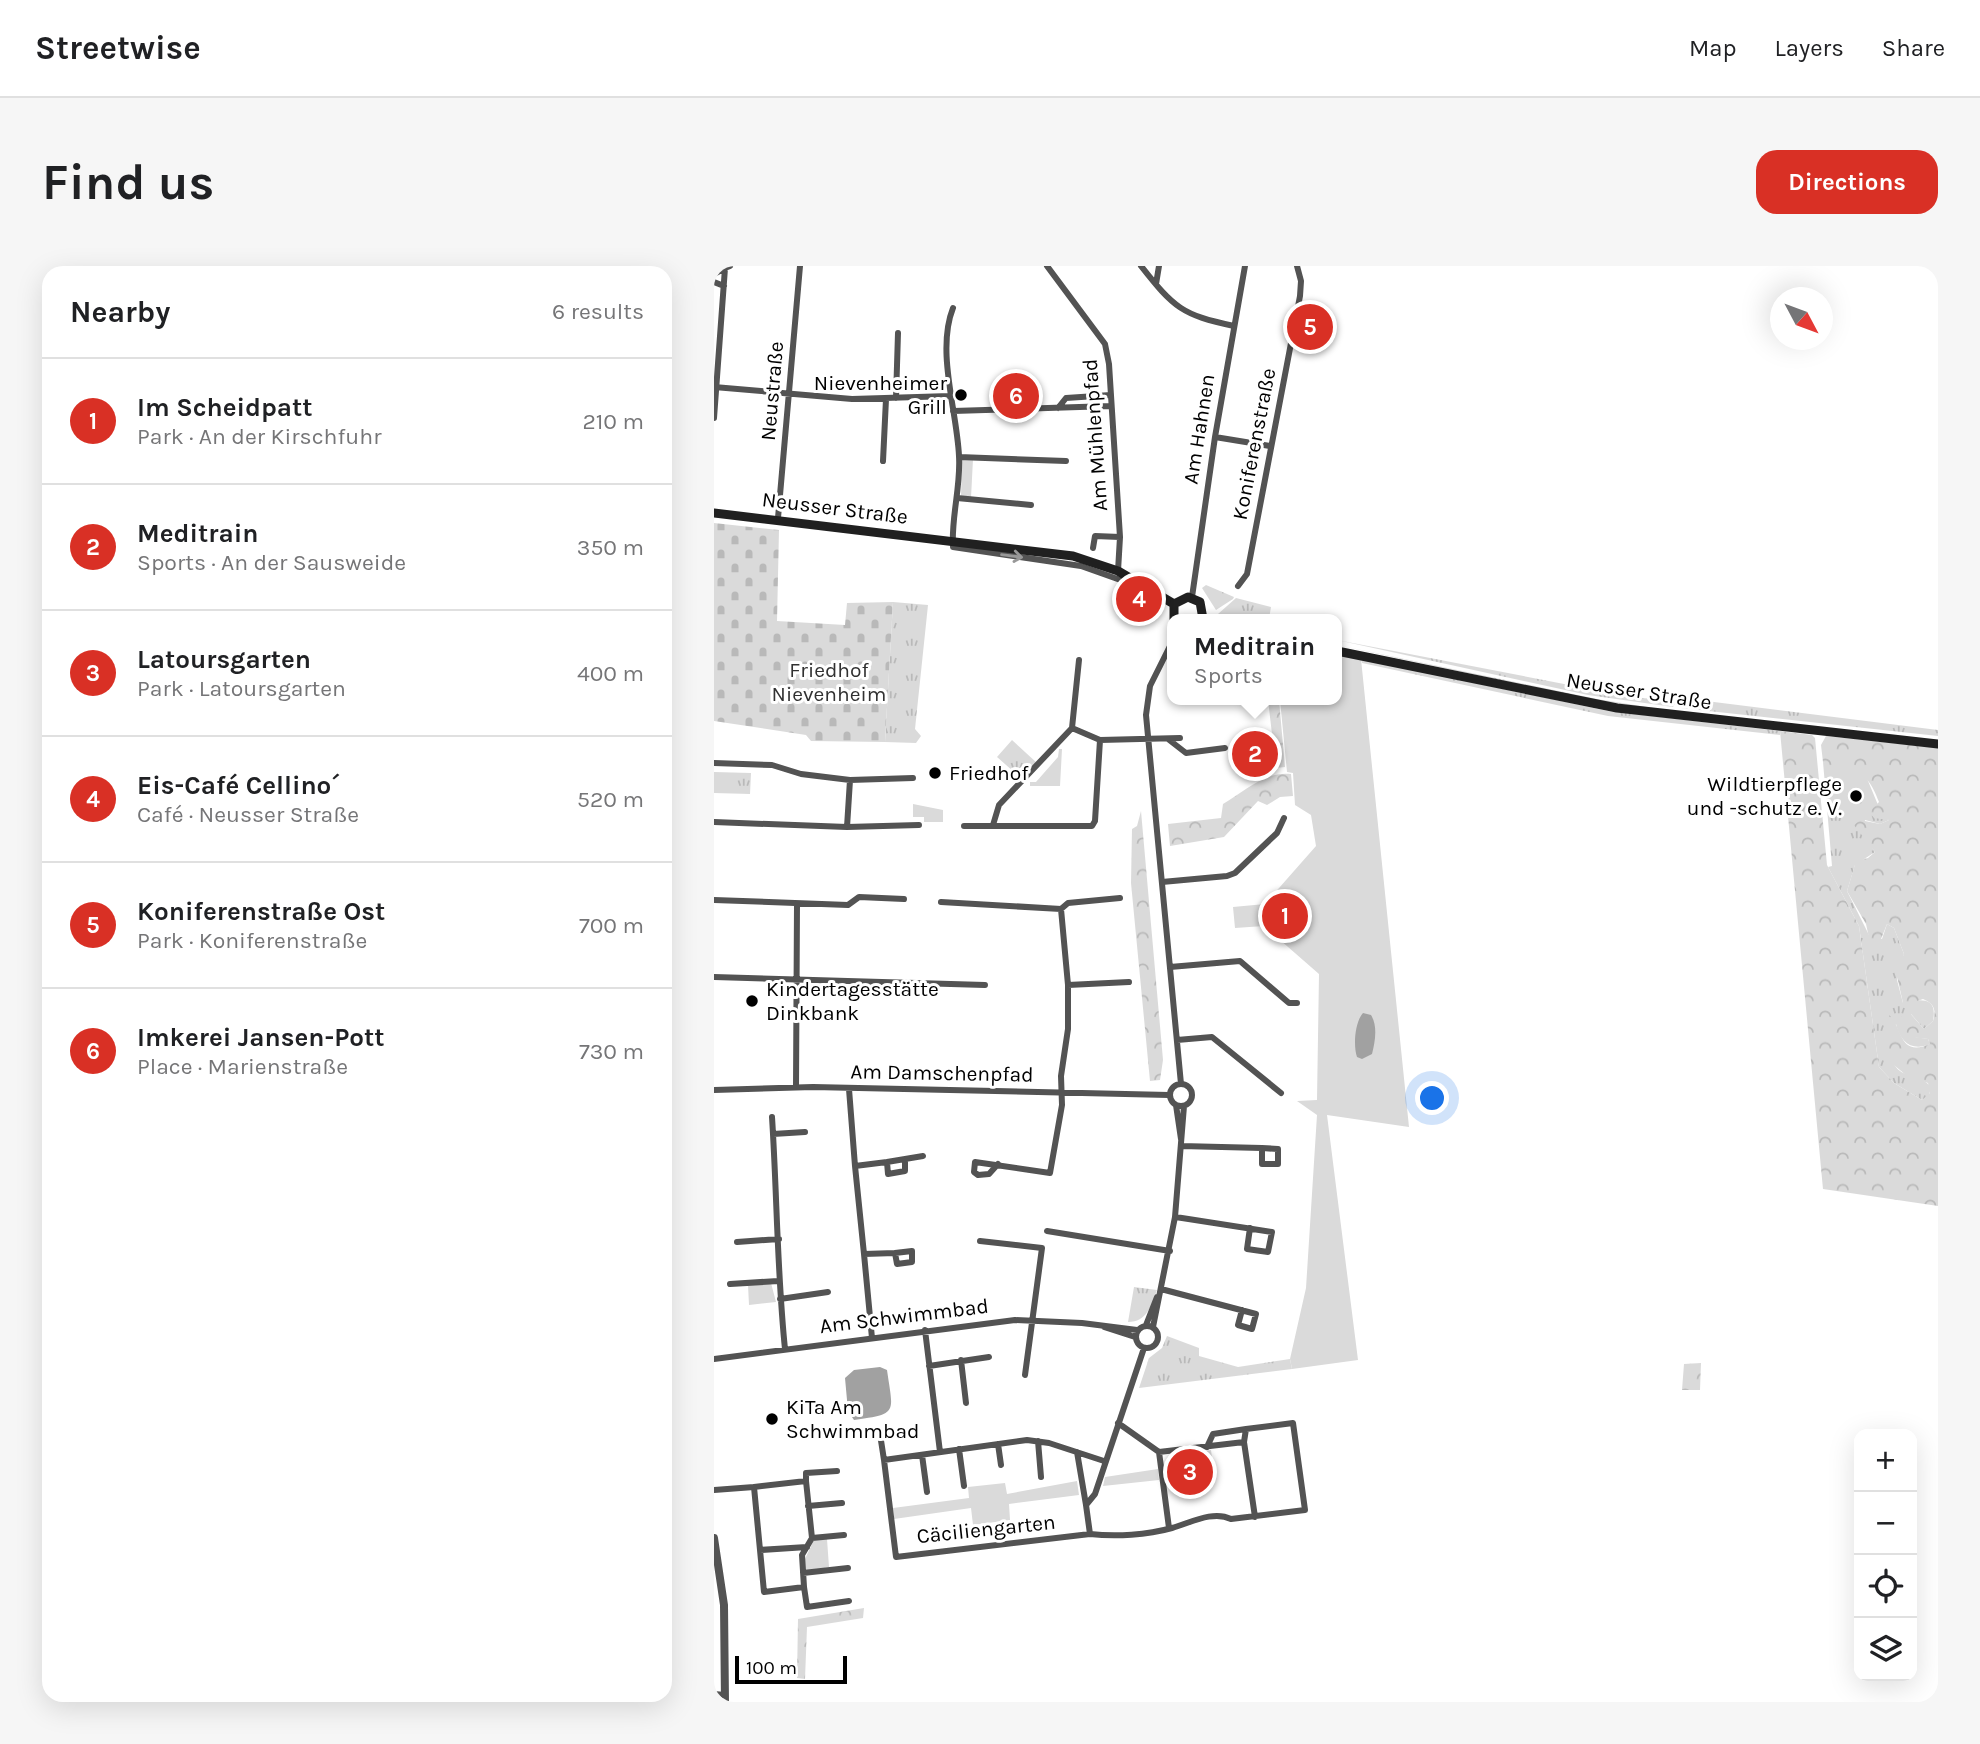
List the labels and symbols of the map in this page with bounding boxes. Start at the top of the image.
north arrow [1770,287,1833,350]
pin: 5 [1287,301,1333,353]
street label: Neustraße [756,340,788,442]
street label: Am Mühlenpfad [1078,358,1112,512]
street label: Koniferenstraße [1228,366,1280,522]
pin: 6 [993,370,1039,422]
place label: Nievenheimer Grill [814,371,947,419]
street label: Am Hahnen [1178,372,1220,486]
marker: Nievenheimer Grill [953,387,969,403]
street label: Neusser Straße [761,487,909,529]
one-way arrow [1000,549,1023,562]
pin: 4 [1116,573,1162,625]
park label: Friedhof Nievenheim [772,658,886,706]
street label: Neusser Straße [1565,668,1713,714]
pin: 2 [1232,728,1278,780]
place label: Friedhof [949,761,1029,785]
marker: Friedhof [927,765,943,781]
place label: Wildtierpflege und -schutz e. V. [1687,772,1842,820]
marker: Wildtierpflege und -schutz e. V. [1848,788,1864,804]
pin: 1 [1262,890,1308,942]
place label: Kindertagesstätte Dinkbank [766,977,939,1025]
marker: Kindertagesstätte Dinkbank [744,993,760,1009]
street label: Am Damschenpfad [850,1059,1034,1087]
your location [1415,1081,1449,1115]
street label: Am Schwimmbad [818,1294,990,1338]
place label: KiTa Am Schwimmbad [786,1395,919,1443]
marker: KiTa Am Schwimmbad [764,1411,780,1427]
pin: 3 [1167,1446,1213,1498]
street label: Cäciliengarten [915,1510,1057,1548]
scale bar [735,1653,847,1685]

